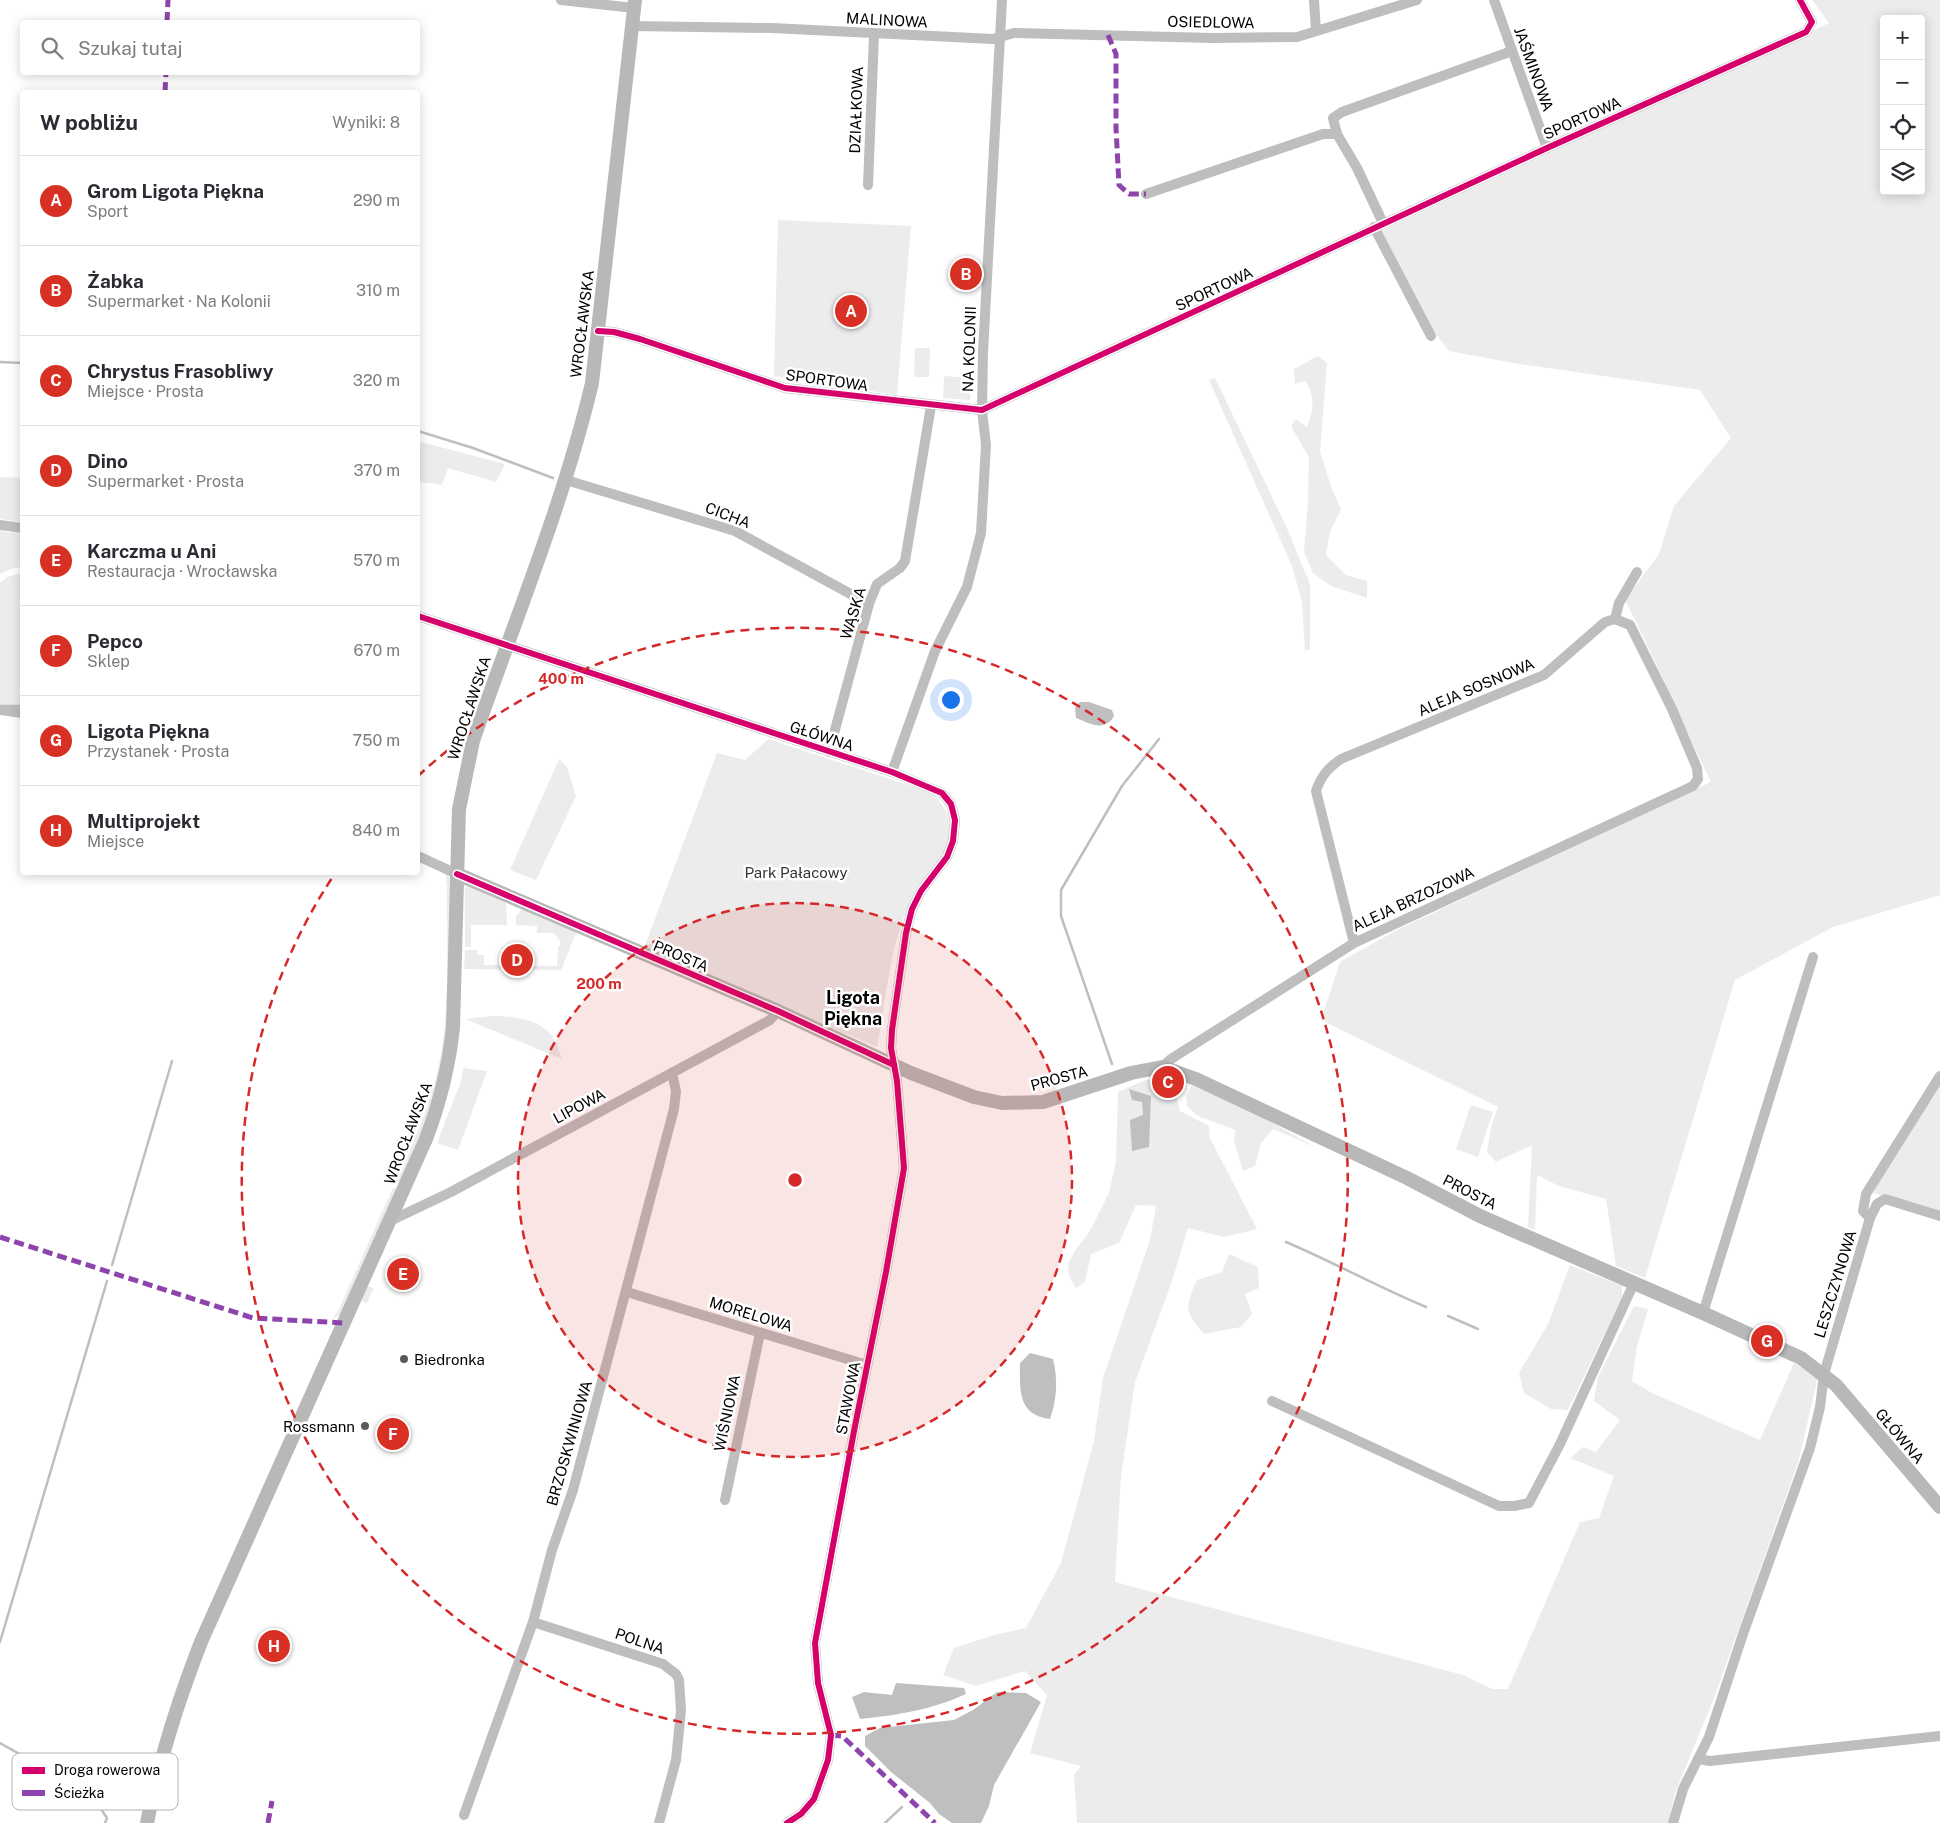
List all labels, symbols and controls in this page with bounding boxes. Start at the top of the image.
street label: MALINOWA [846,9,929,31]
street label: OSIEDLOWA [1167,13,1255,31]
map controls [1880,15,1925,195]
button: + [1880,15,1925,60]
search box [20,20,420,75]
street label: JAŚMINOWA [1511,24,1558,114]
icon: search [38,34,66,62]
text: Szukaj tutaj [78,37,183,59]
button: − [1880,60,1925,105]
street label: DZIAŁKOWA [846,66,866,154]
street label: SPORTOWA [1540,93,1624,143]
button: locate [1880,105,1925,150]
text: W pobliżu [40,110,138,135]
text: Wyniki: 8 [332,113,400,132]
button: layers [1880,150,1925,195]
text: Grom Ligota Piękna [87,180,264,202]
text: A [50,191,62,210]
text: 290 m [353,191,400,210]
text: Sport [87,202,129,221]
pin: B [950,255,982,293]
street label: SPORTOWA [1173,264,1256,314]
street label: WROCŁAWSKA [567,269,597,379]
text: Żabka [87,270,144,292]
text: B [51,281,61,300]
text: 310 m [356,281,400,300]
text: Supermarket · Na Kolonii [87,292,271,311]
pin: A [835,292,867,330]
street label: NA KOLONII [959,306,979,392]
text: Chrystus Frasobliwy [87,360,273,382]
street label: SPORTOWA [785,366,870,394]
text: C [50,371,62,390]
text: 320 m [353,371,400,390]
text: Miejsce · Prosta [87,382,204,401]
text: Dino [87,450,128,472]
text: D [50,461,62,480]
text: 370 m [353,461,400,480]
text: Supermarket · Prosta [87,472,244,491]
street label: CICHA [703,499,753,531]
text: Karczma u Ani [87,540,216,562]
text: E [51,551,61,570]
text: 570 m [353,551,400,570]
text: Restauracja · Wrocławska [87,562,277,581]
street label: WĄSKA [837,584,869,641]
text: Pepco [87,630,143,652]
text: F [51,641,61,660]
text: 670 m [354,641,400,660]
text: Sklep [87,652,130,671]
street label: WROCŁAWSKA [444,653,494,762]
street label: ALEJA SOSNOWA [1415,655,1537,719]
text: 400 m [538,670,584,687]
your location [938,687,964,713]
street label: GŁÓWNA [788,717,857,754]
text: Ligota Piękna [87,720,210,742]
text: G [50,731,62,750]
text: 750 m [353,731,400,750]
text: Przystanek · Prosta [87,742,229,761]
text: Multiprojekt [87,810,200,832]
text: H [50,821,62,840]
text: 840 m [352,821,400,840]
text: Miejsce [87,832,144,851]
street label: ALEJA BRZOZOWA [1349,863,1477,935]
park label: Park Pałacowy [744,864,848,881]
street label: PROSTA [651,937,712,975]
pin: D [501,941,533,979]
text: 200 m [576,975,622,992]
district label: Ligota Piękna [824,987,882,1029]
street label: PROSTA [1029,1062,1090,1094]
pin: C [1152,1063,1184,1101]
street label: WROCŁAWSKA [381,1079,436,1187]
street label: LIPOWA [550,1085,608,1127]
centre of rings [786,1171,804,1189]
street label: PROSTA [1440,1171,1500,1213]
street label: LESZCZYNOWA [1811,1228,1860,1340]
pin: E [387,1255,419,1293]
street label: MORELOWA [707,1293,795,1335]
pin: G [1751,1322,1783,1360]
place label: Biedronka [414,1351,485,1368]
marker: Biedronka [398,1353,410,1365]
street label: STAWOWA [833,1360,864,1436]
street label: WIŚNIOWA [710,1372,744,1453]
street label: BRZOSKWINIOWA [543,1378,595,1508]
street label: GŁÓWNA [1872,1404,1929,1467]
pin: F [377,1415,409,1453]
place label: Rossmann [283,1418,355,1435]
marker: Rossmann [359,1420,371,1432]
street label: POLNA [613,1625,667,1657]
pin: H [258,1627,290,1665]
legend [12,1753,178,1810]
text: Droga rowerowa [54,1762,160,1778]
text: Ścieżka [54,1783,104,1801]

